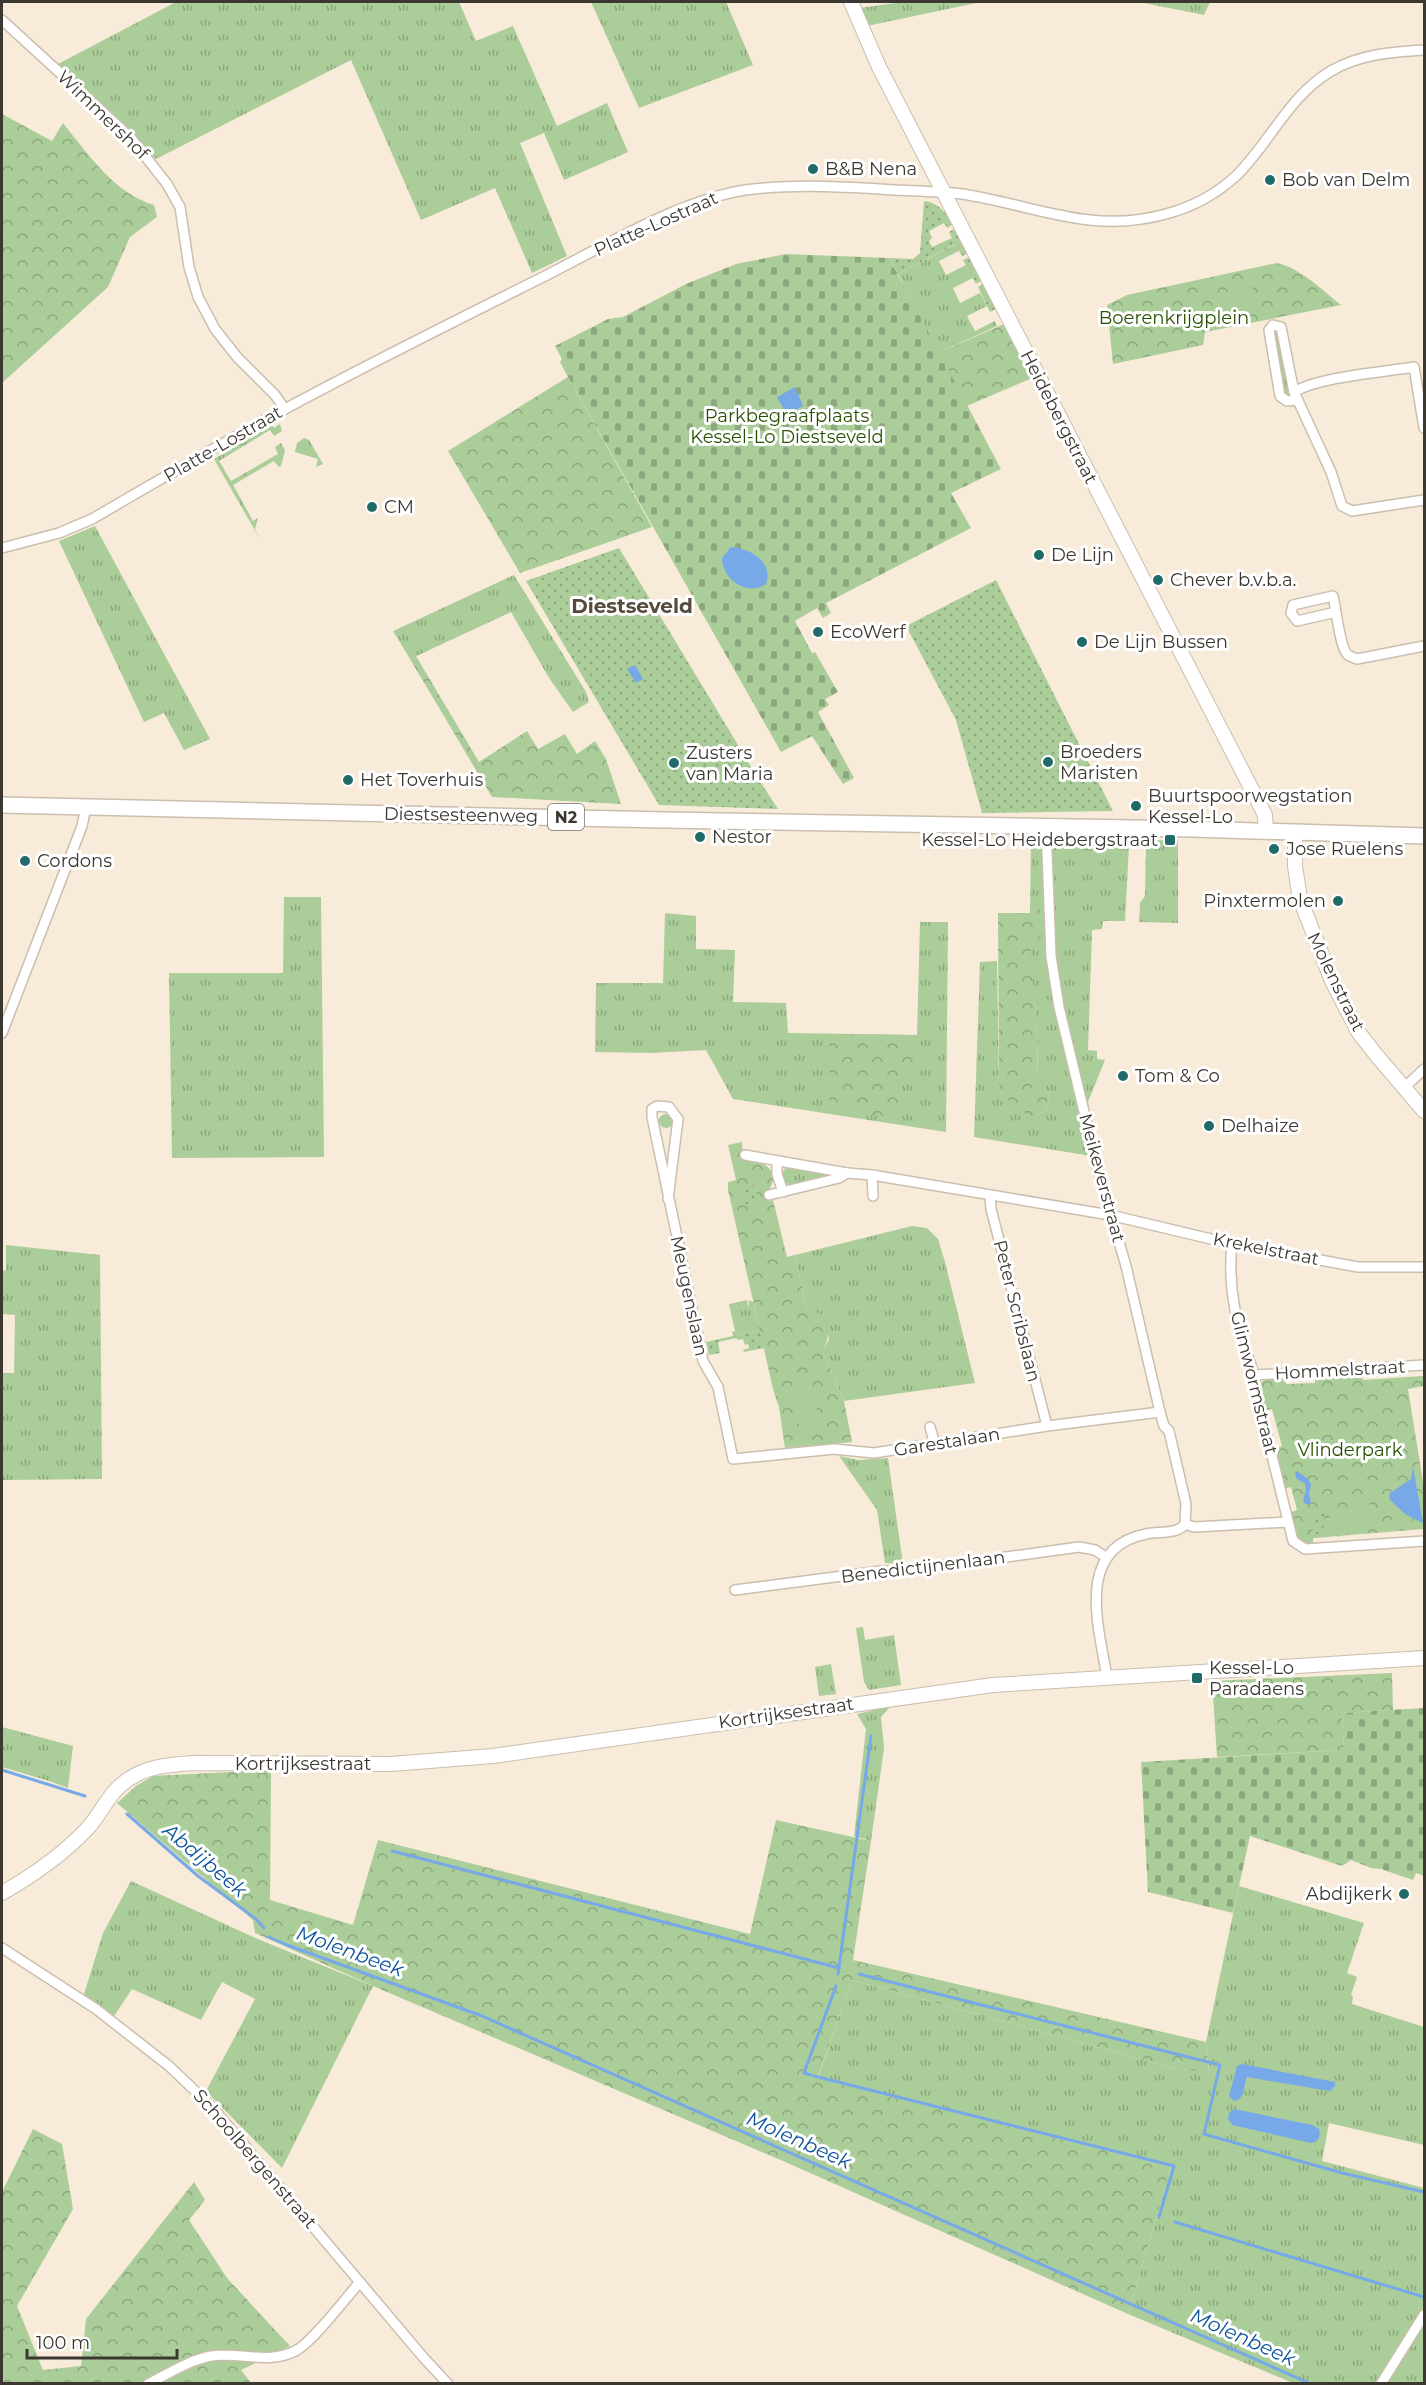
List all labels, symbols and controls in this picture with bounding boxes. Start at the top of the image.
street label: Wimmershof [53,66,154,165]
place label: B&B Nena [825,158,917,180]
marker: B&B Nena [806,162,820,176]
place label: Bob van Delm [1282,169,1410,191]
marker: Bob van Delm [1263,173,1277,187]
street label: Platte-Lostraat [591,187,721,261]
park label: Boerenkrijgplein [1099,307,1249,329]
street label: Heidebergstraat [1016,347,1102,487]
street label: Platte-Lostraat [160,401,286,487]
park label: Parkbegraafplaats Kessel-Lo Diestseveld [690,405,884,448]
place label: CM [384,496,414,518]
marker: CM [365,500,379,514]
place label: De Lijn [1051,544,1114,566]
marker: De Lijn [1032,548,1046,562]
place label: Chever b.v.b.a. [1170,569,1296,591]
marker: Chever b.v.b.a. [1151,573,1165,587]
district label: Diestseveld [571,594,693,618]
place label: EcoWerf [830,621,907,643]
marker: EcoWerf [811,625,825,639]
place label: De Lijn Bussen [1094,631,1228,653]
marker: De Lijn Bussen [1075,635,1089,649]
place label: Broeders Maristen [1060,741,1142,784]
place label: Zusters van Maria [686,742,773,785]
marker: Broeders Maristen [1041,755,1055,769]
marker: Zusters van Maria [667,756,681,770]
place label: Het Toverhuis [360,769,483,791]
marker: Het Toverhuis [341,773,355,787]
place label: Buurtspoorwegstation Kessel-Lo [1148,785,1352,828]
marker: Buurtspoorwegstation Kessel-Lo [1129,799,1143,813]
street label: Diestsesteenweg [384,803,538,827]
road number: N2 [548,804,584,830]
place label: Nestor [712,826,772,848]
place label: Kessel-Lo Heidebergstraat [921,829,1158,851]
marker: Nestor [693,830,707,844]
marker: Kessel-Lo Heidebergstraat [1163,833,1177,847]
place label: Jose Ruelens [1285,838,1404,860]
marker: Jose Ruelens [1267,842,1281,856]
place label: Cordons [37,850,112,872]
marker: Cordons [18,854,32,868]
place label: Pinxtermolen [1203,890,1326,912]
marker: Pinxtermolen [1331,894,1345,908]
street label: Molenstraat [1303,929,1369,1035]
place label: Tom & Co [1135,1065,1220,1087]
marker: Tom & Co [1116,1069,1130,1083]
street label: Meikeverstraat [1074,1111,1130,1245]
place label: Delhaize [1221,1115,1299,1137]
marker: Delhaize [1202,1119,1216,1133]
street label: Krekelstraat [1211,1228,1321,1270]
street label: Meugenslaan [665,1234,713,1358]
street label: Peter Scribslaan [989,1238,1045,1384]
street label: Glimwormstraat [1226,1309,1282,1457]
street label: Hommelstraat [1274,1356,1406,1384]
street label: Garestalaan [892,1423,1002,1461]
park label: Vlinderpark [1298,1439,1403,1461]
street label: Benedictijnenlaan [840,1546,1006,1588]
place label: Kessel-Lo Paradaens [1209,1657,1304,1700]
marker: Kessel-Lo Paradaens [1190,1671,1204,1685]
street label: Kortrijksestraat [717,1693,855,1733]
street label: Kortrijksestraat [235,1753,371,1775]
water label: Abdijbeek [157,1817,253,1903]
place label: Abdijkerk [1306,1883,1392,1905]
marker: Abdijkerk [1397,1887,1411,1901]
water label: Molenbeek [293,1921,408,1982]
street label: Schoolbergenstraat [189,2085,321,2233]
water label: Molenbeek [743,2106,856,2174]
water label: Molenbeek [1187,2303,1300,2371]
scale bar [27,2322,177,2360]
text: 100 m [36,2332,90,2354]

